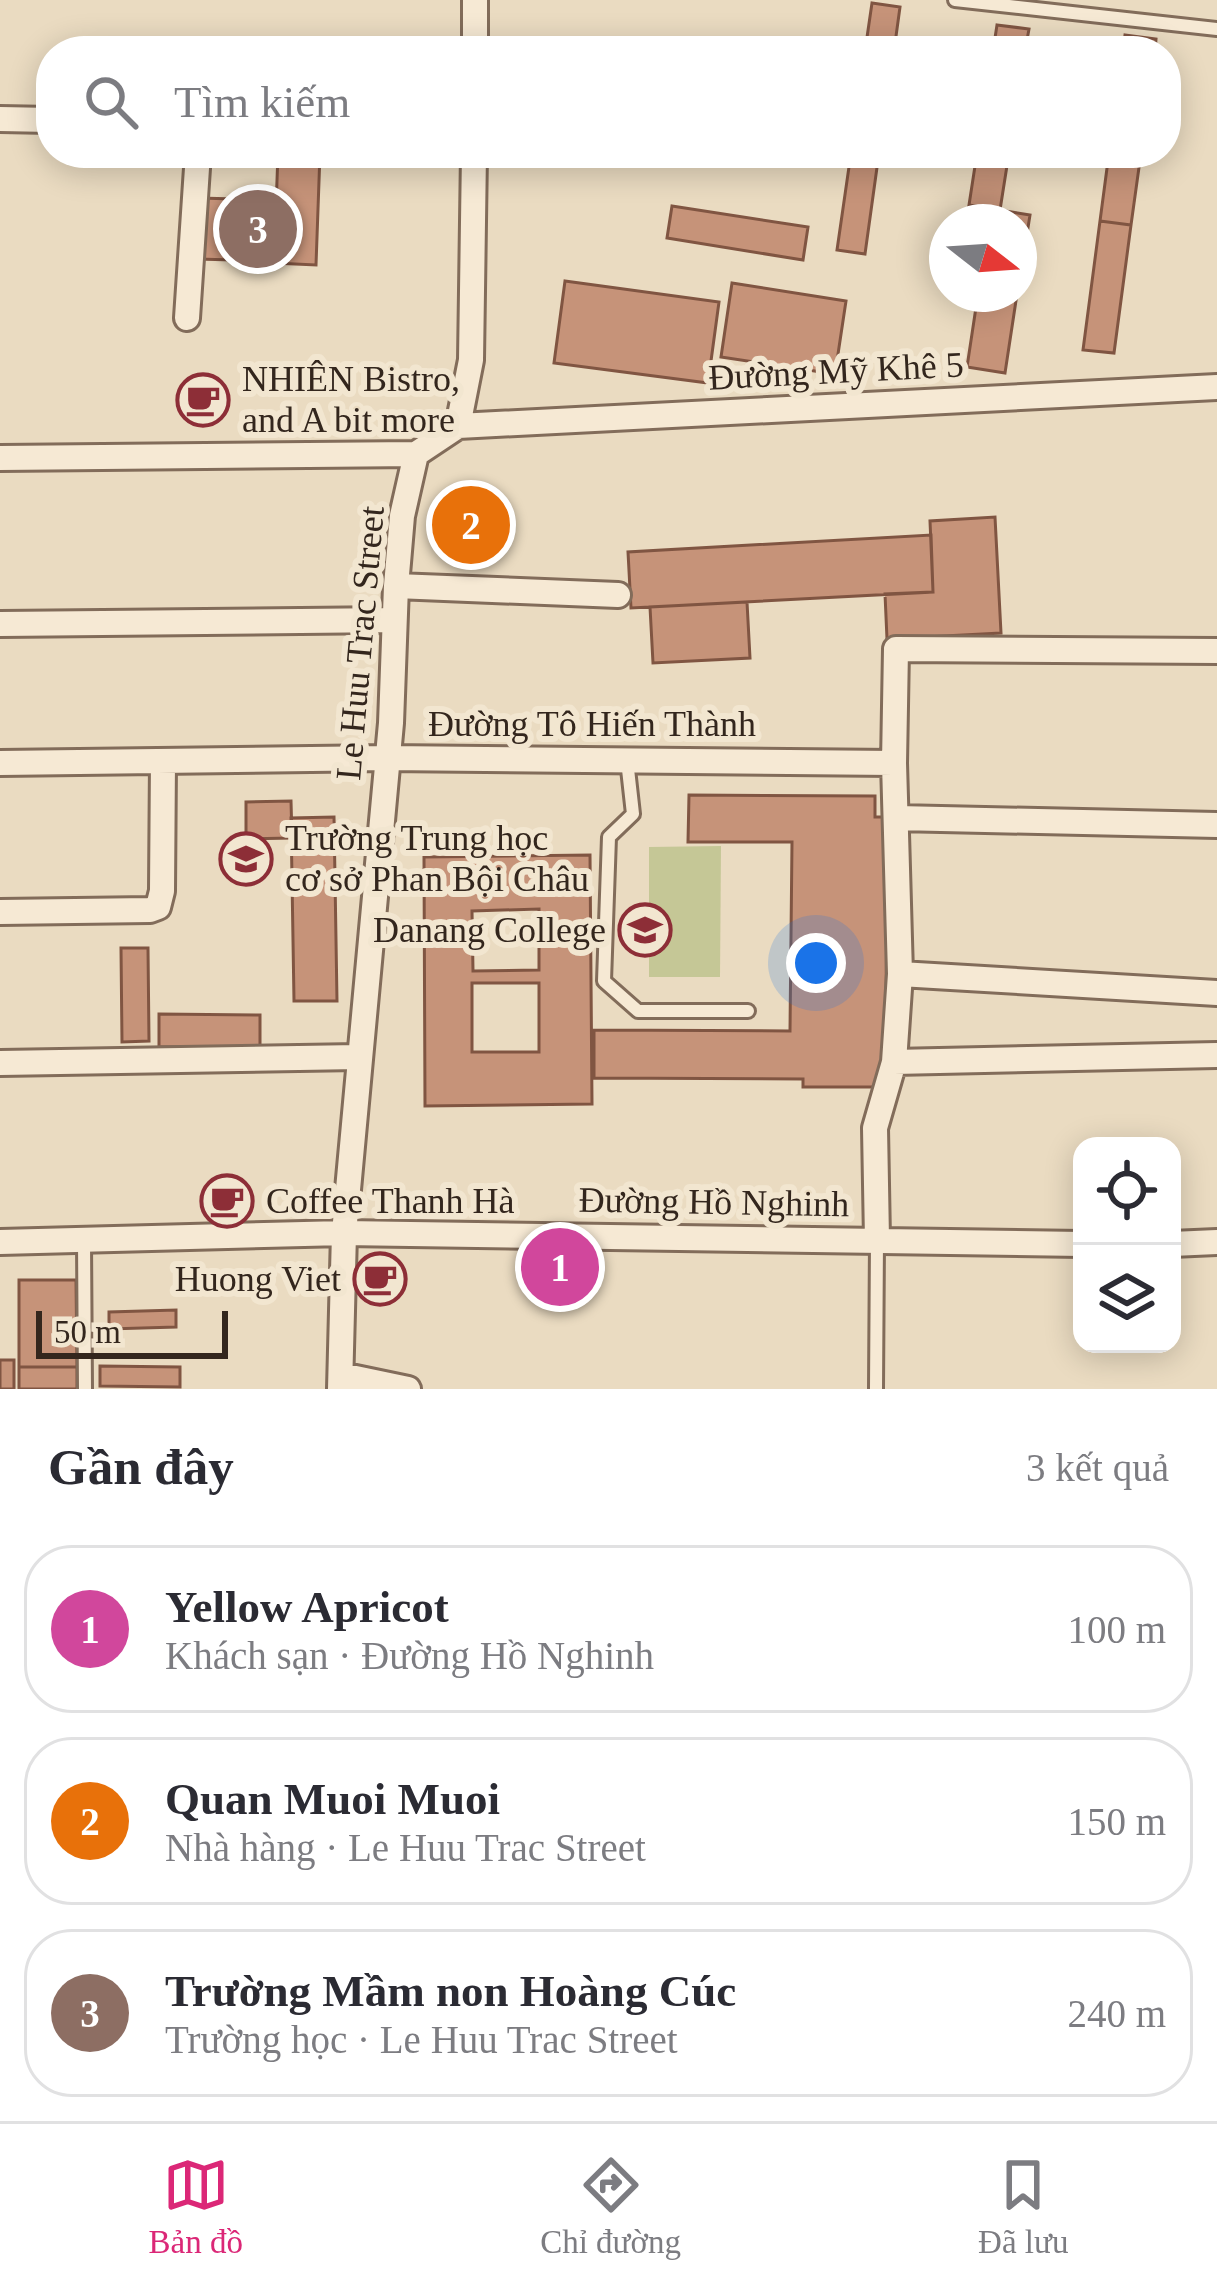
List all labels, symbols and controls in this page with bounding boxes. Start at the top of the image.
search box [36,36,1181,168]
icon: search [78,69,144,135]
text: Tìm kiếm [174,77,350,127]
pin: 3 [219,184,297,274]
north arrow [929,204,1037,312]
street label: Đường Mỹ Khê 5 [707,344,965,398]
place label: NHIÊN Bistro, and A bit more [242,359,460,440]
cafe icon: NHIÊN Bistro, and A bit more [175,372,231,428]
pin: 2 [432,480,510,570]
street label: Le Huu Trac Street [328,504,392,782]
street label: Đường Tô Hiến Thành [428,704,756,744]
place label: Trường Trung học cơ sở Phan Bội Châu [285,818,589,899]
school or university icon: Trường Trung học cơ sở Phan Bội Châu [218,831,274,887]
school or university icon: Danang College [617,902,673,958]
place label: Danang College [373,910,606,950]
your location [786,933,846,993]
map controls [1073,1137,1181,1353]
button: locate [1073,1137,1181,1245]
cafe icon: Coffee Thanh Hà [199,1173,255,1229]
street label: Đường Hồ Nghinh [578,1180,850,1224]
place label: Coffee Thanh Hà [266,1181,515,1221]
pin: 1 [521,1222,599,1312]
button: layers [1073,1245,1181,1353]
cafe icon: Huong Viet [352,1251,408,1307]
place label: Huong Viet [175,1259,341,1299]
scale bar [36,1305,228,1358]
text: 50 m [54,1314,121,1350]
text: Gần đây [48,1439,234,1495]
text: 3 kết quả [1026,1446,1169,1489]
text: Yellow Apricot [165,1582,449,1632]
text: 1 [80,1608,100,1651]
text: 100 m [1067,1608,1166,1651]
text: Khách sạn · Đường Hồ Nghinh [165,1634,654,1677]
text: Quan Muoi Muoi [165,1774,500,1824]
text: 2 [80,1800,100,1843]
text: 150 m [1067,1800,1166,1843]
text: Nhà hàng · Le Huu Trac Street [165,1826,646,1869]
text: Trường Mầm non Hoàng Cúc [165,1966,736,2016]
text: 3 [80,1992,100,2035]
text: 240 m [1067,1992,1166,2035]
text: Trường học · Le Huu Trac Street [165,2018,678,2061]
tab: Bản đồ [149,2152,243,2261]
tab: Chỉ đường [540,2152,681,2261]
tab: Đã lưu [978,2152,1068,2261]

